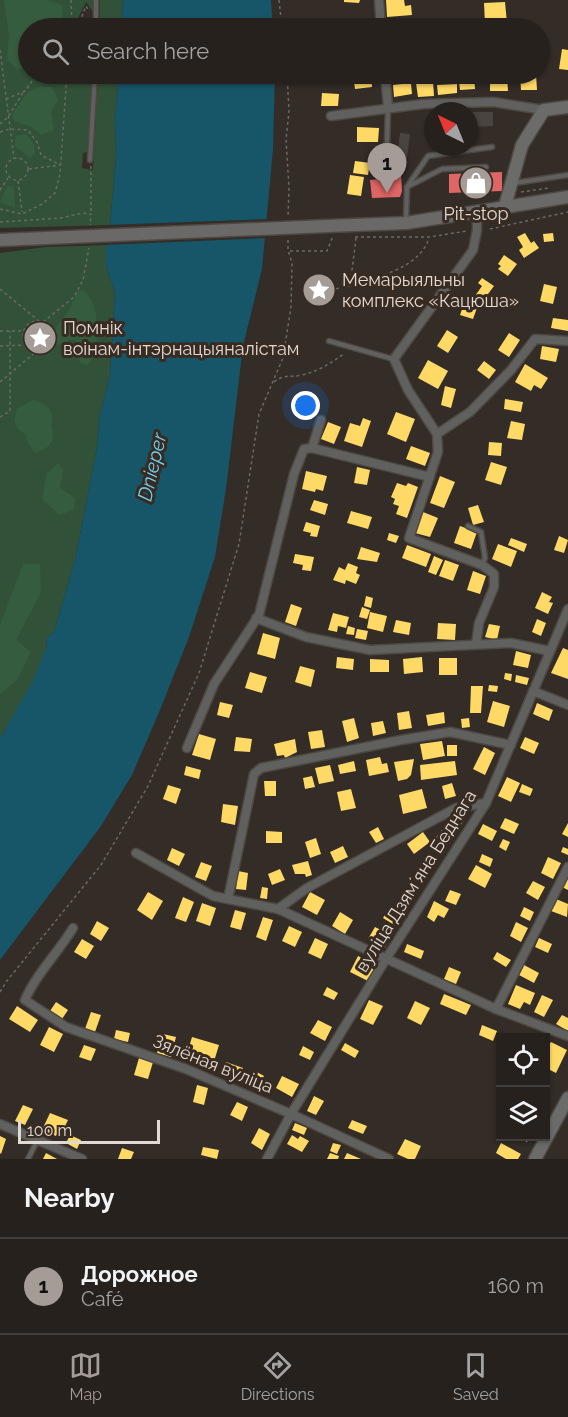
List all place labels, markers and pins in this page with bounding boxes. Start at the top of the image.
pin: 1 [368,144,406,193]
shop icon: Pit-stop [458,165,494,201]
place label: Pit-stop [443,203,509,224]
place label: Мемарыяльны комплекс «Кацюша» [342,269,519,311]
place icon: Мемарыяльны комплекс «Кацюша» [301,272,337,308]
place label: Помнік воінам-інтэрнацыяналістам [63,317,299,359]
place icon: Помнік воінам-інтэрнацыяналістам [22,320,58,356]

